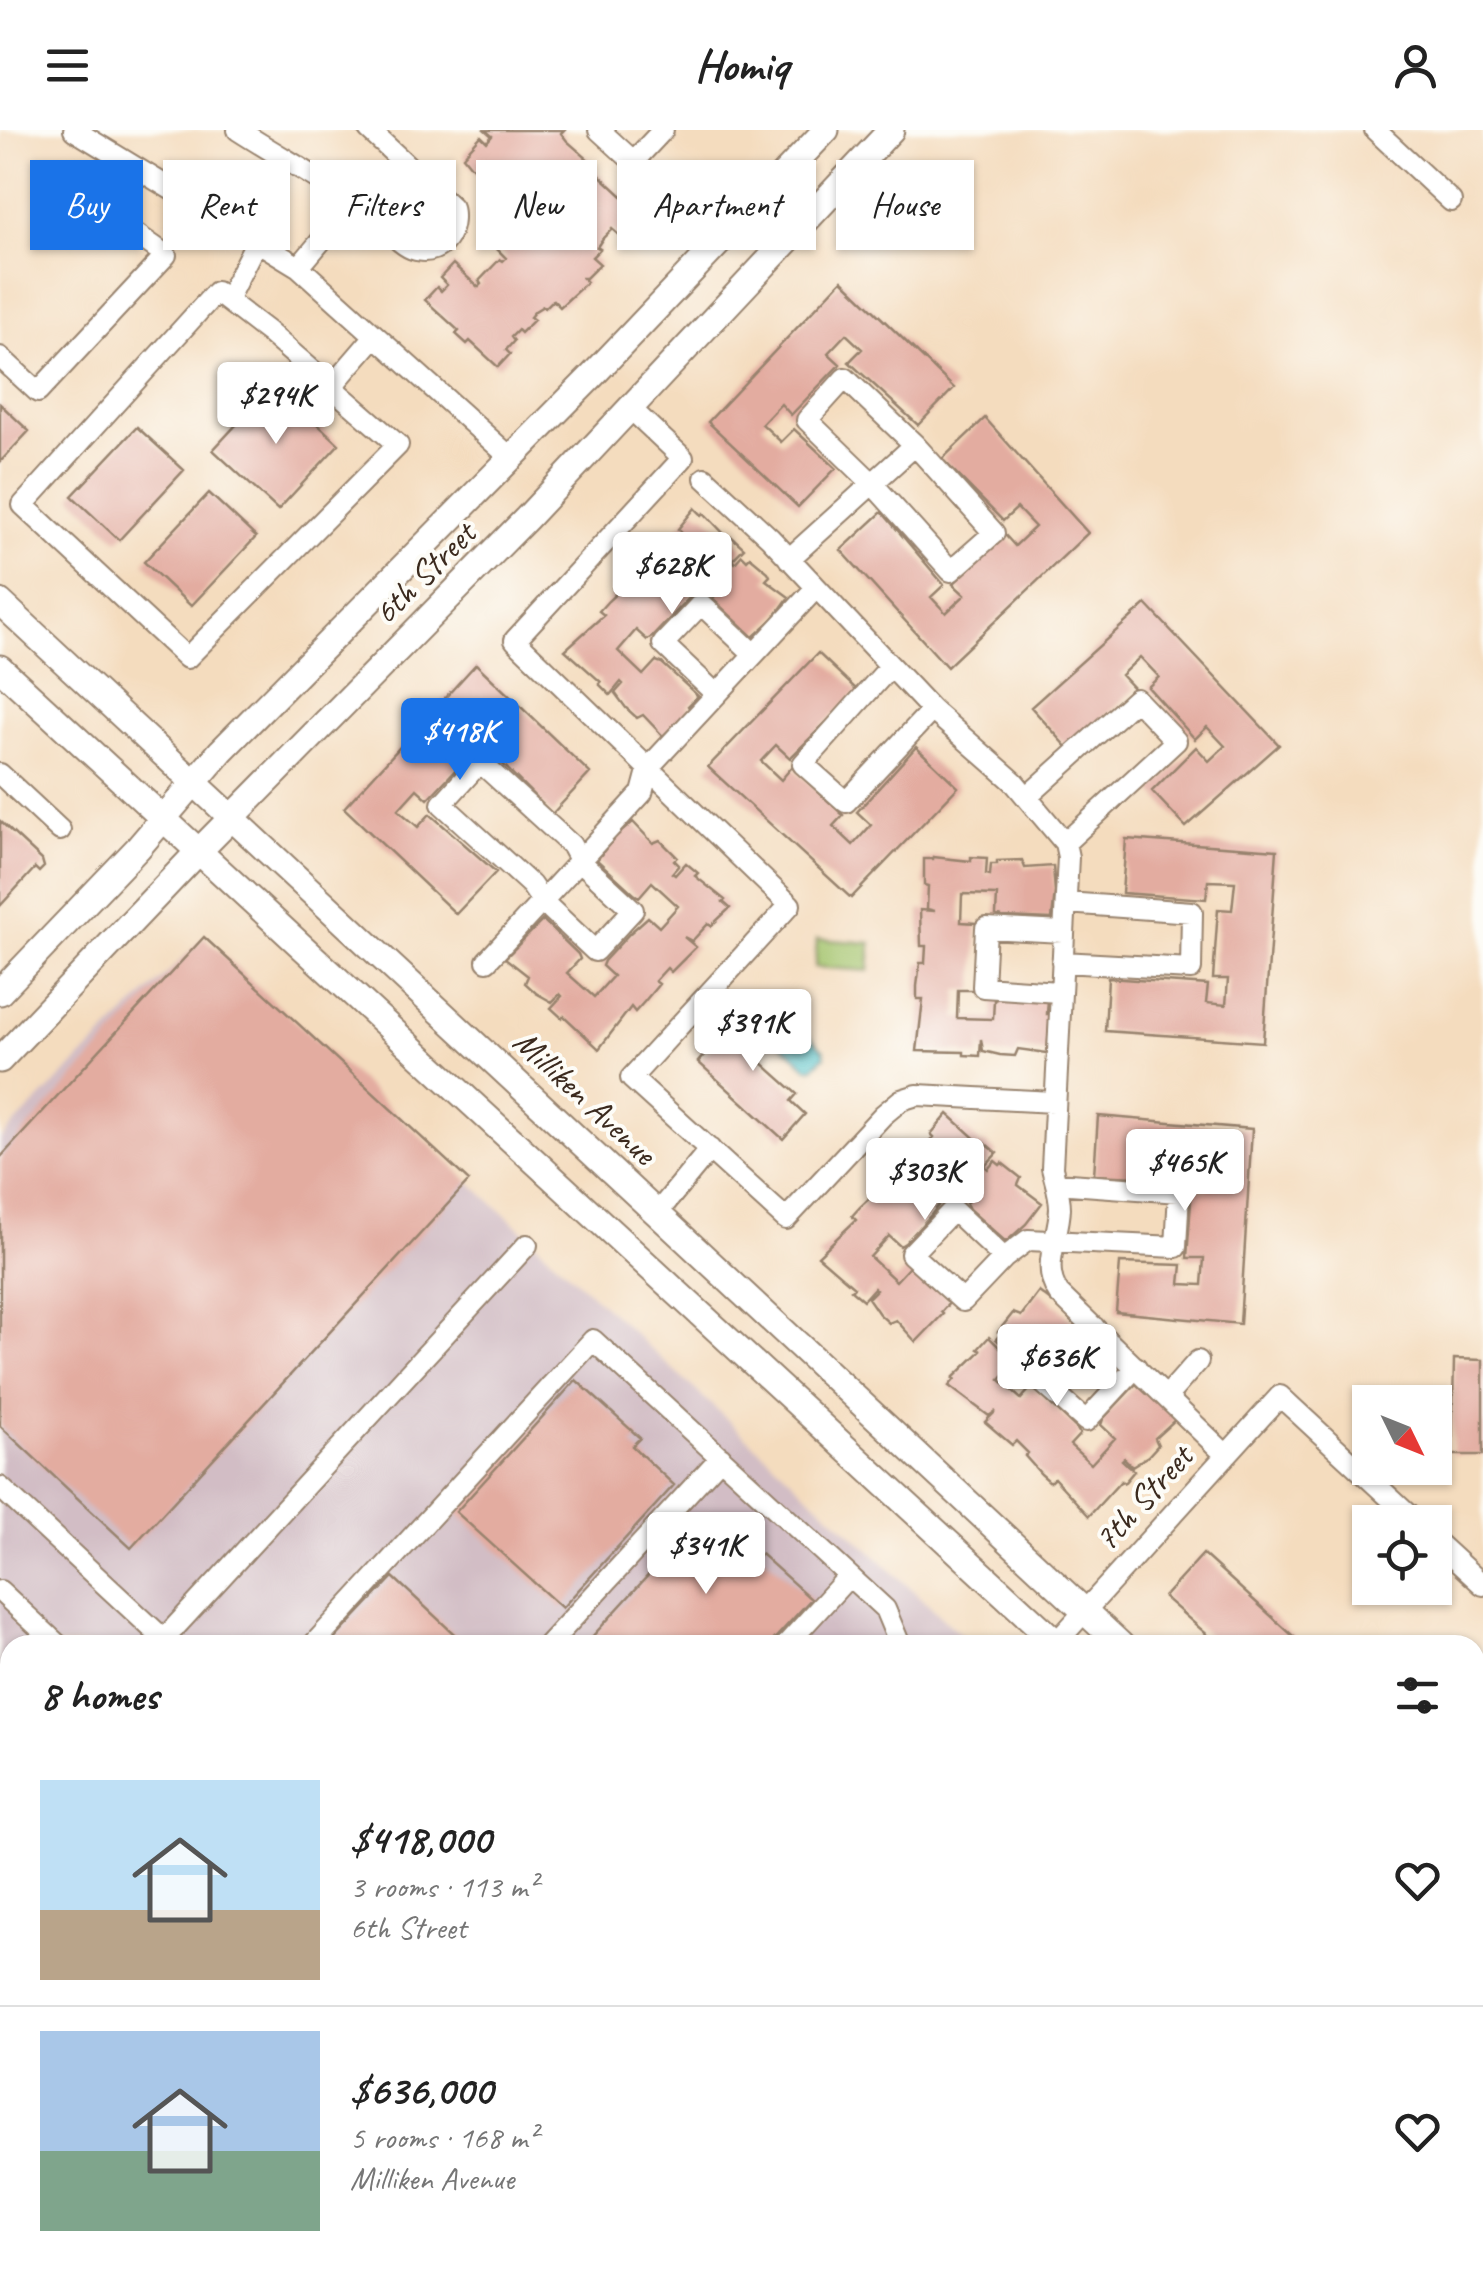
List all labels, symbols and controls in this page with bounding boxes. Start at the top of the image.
text: Homiq [695,37,788,94]
icon: menu [40,38,95,93]
icon: person [1388,38,1443,93]
chip: Buy [30,160,143,250]
chip: Rent [163,160,290,250]
chip: Filters [310,160,456,250]
chip: New [476,160,597,250]
chip: Apartment [617,160,816,250]
chip: House [836,160,974,250]
pin: $294K [206,362,346,447]
text: $294K [239,374,313,415]
street label: 6th Street [363,510,487,634]
pin: $628K [602,532,742,617]
text: $628K [635,544,709,585]
pin: $418K [390,698,530,783]
text: $418K [423,710,497,751]
pin: $391K [683,989,823,1074]
text: $391K [716,1001,790,1042]
street label: Milliken Avenue [504,1019,668,1176]
pin: $465K [1115,1129,1255,1214]
pin: $303K [855,1138,995,1223]
text: $465K [1148,1141,1222,1182]
text: $303K [888,1150,962,1191]
pin: $636K [987,1324,1127,1409]
text: $636K [1019,1336,1095,1377]
north arrow [1352,1385,1452,1485]
map controls [1352,1385,1452,1605]
street label: 7th Street [1084,1433,1205,1560]
button: locate [1352,1505,1452,1605]
pin: $341K [636,1512,776,1597]
text: $341K [669,1524,743,1565]
icon: filters [1390,1668,1445,1723]
text: 8 homes [40,1669,159,1722]
text: $418,000 [350,1813,491,1866]
icon: home [120,1820,240,1940]
icon: heart [1390,1853,1445,1908]
text: 3 rooms · 113 m² [350,1866,537,1907]
text: 6th Street [350,1907,466,1948]
text: $636,000 [350,2064,492,2117]
icon: home [120,2071,240,2191]
icon: heart [1390,2104,1445,2159]
text: 5 rooms · 168 m² [350,2117,537,2158]
text: Milliken Avenue [350,2158,514,2199]

